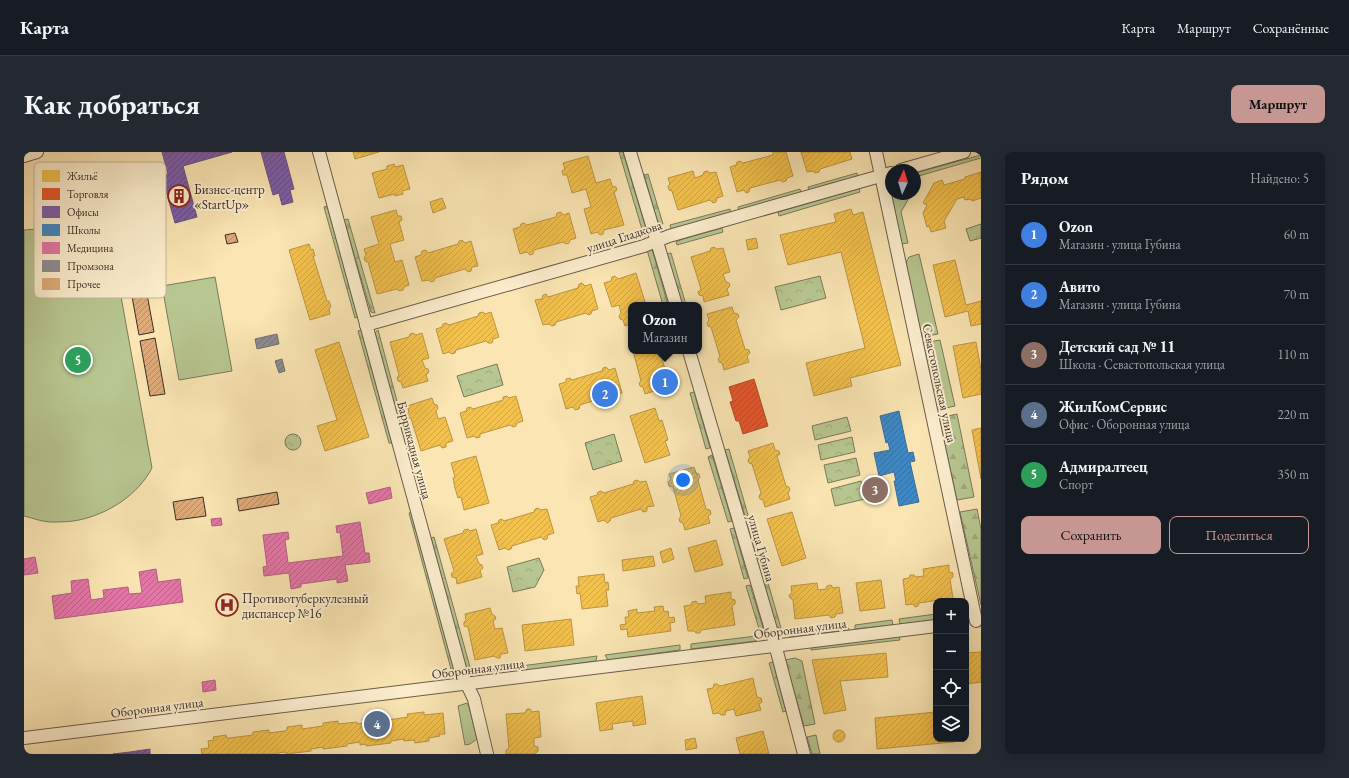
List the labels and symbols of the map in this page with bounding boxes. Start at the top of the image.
legend [34,162,166,298]
north arrow [885,164,921,200]
text: Жильё [66,169,98,183]
place label: Бизнес-центр «StartUp» [194,181,265,213]
building icon: Бизнес-центр «StartUp» [166,183,192,209]
text: Торговля [67,187,108,201]
text: Офисы [67,205,99,219]
street label: улица Гладкова [584,216,665,257]
text: Школы [67,223,101,237]
text: Медицина [67,241,114,255]
text: Промзона [67,259,114,273]
text: Прочее [67,277,101,291]
street label: Севастопольская улица [919,322,961,445]
pin: 5 [65,345,91,375]
pin: 1 [652,367,678,397]
pin: 2 [592,379,618,409]
street label: Баррикадная улица [393,399,436,502]
your location [673,470,693,490]
pin: 3 [862,475,888,505]
street label: улица Губина [744,513,779,584]
place label: Противотуберкулезный диспансер №16 [242,590,369,622]
hospital icon: Противотуберкулезный диспансер №16 [214,592,240,618]
street label: Оборонная улица [753,614,848,643]
street label: Оборонная улица [431,654,526,683]
street label: Оборонная улица [110,693,205,722]
pin: 4 [364,709,390,739]

